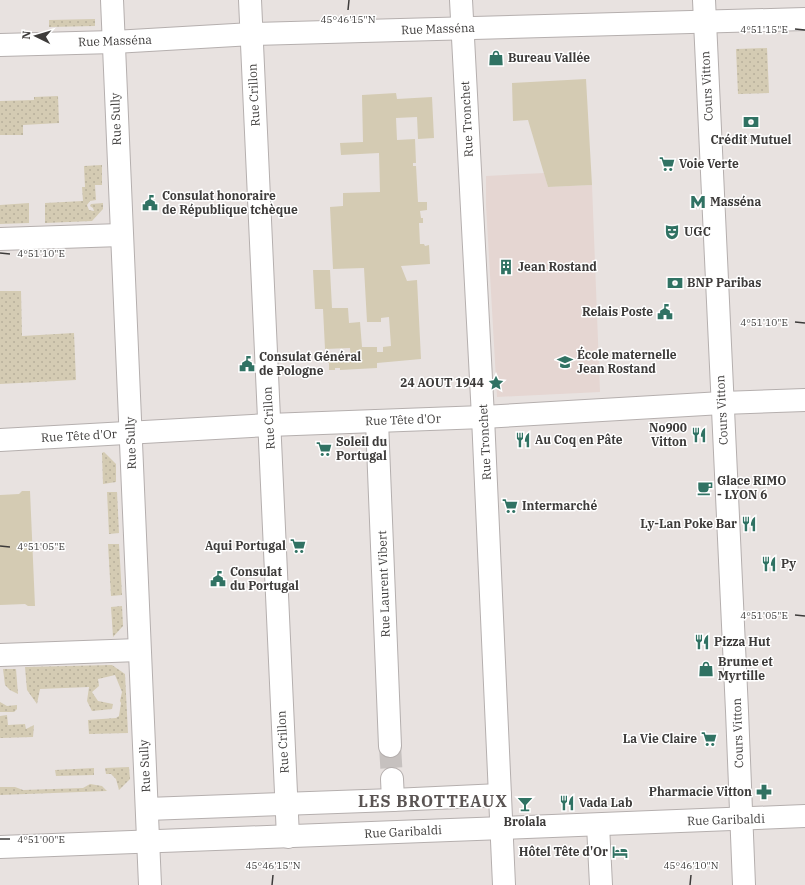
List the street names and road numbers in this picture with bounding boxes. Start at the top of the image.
street label: Rue Masséna [401,20,476,37]
street label: Rue Masséna [78,32,153,49]
street label: Cours Vitton [697,50,716,121]
street label: Rue Crillon [244,63,263,127]
street label: Rue Tronchet [457,80,476,158]
street label: Rue Sully [107,92,124,146]
street label: Cours Vitton [712,374,731,445]
street label: Rue Crillon [259,386,278,450]
street label: Rue Tronchet [475,403,494,481]
street label: Rue Tête d'Or [365,411,442,428]
street label: Rue Sully [122,416,139,470]
street label: Rue Tête d'Or [41,426,118,445]
street label: Rue Laurent Vibert [374,530,393,638]
street label: Cours Vitton [729,697,746,768]
street label: Rue Crillon [273,710,292,774]
street label: Rue Sully [136,739,153,793]
street label: Rue Garibaldi [687,811,765,828]
street label: Rue Garibaldi [364,822,442,841]

